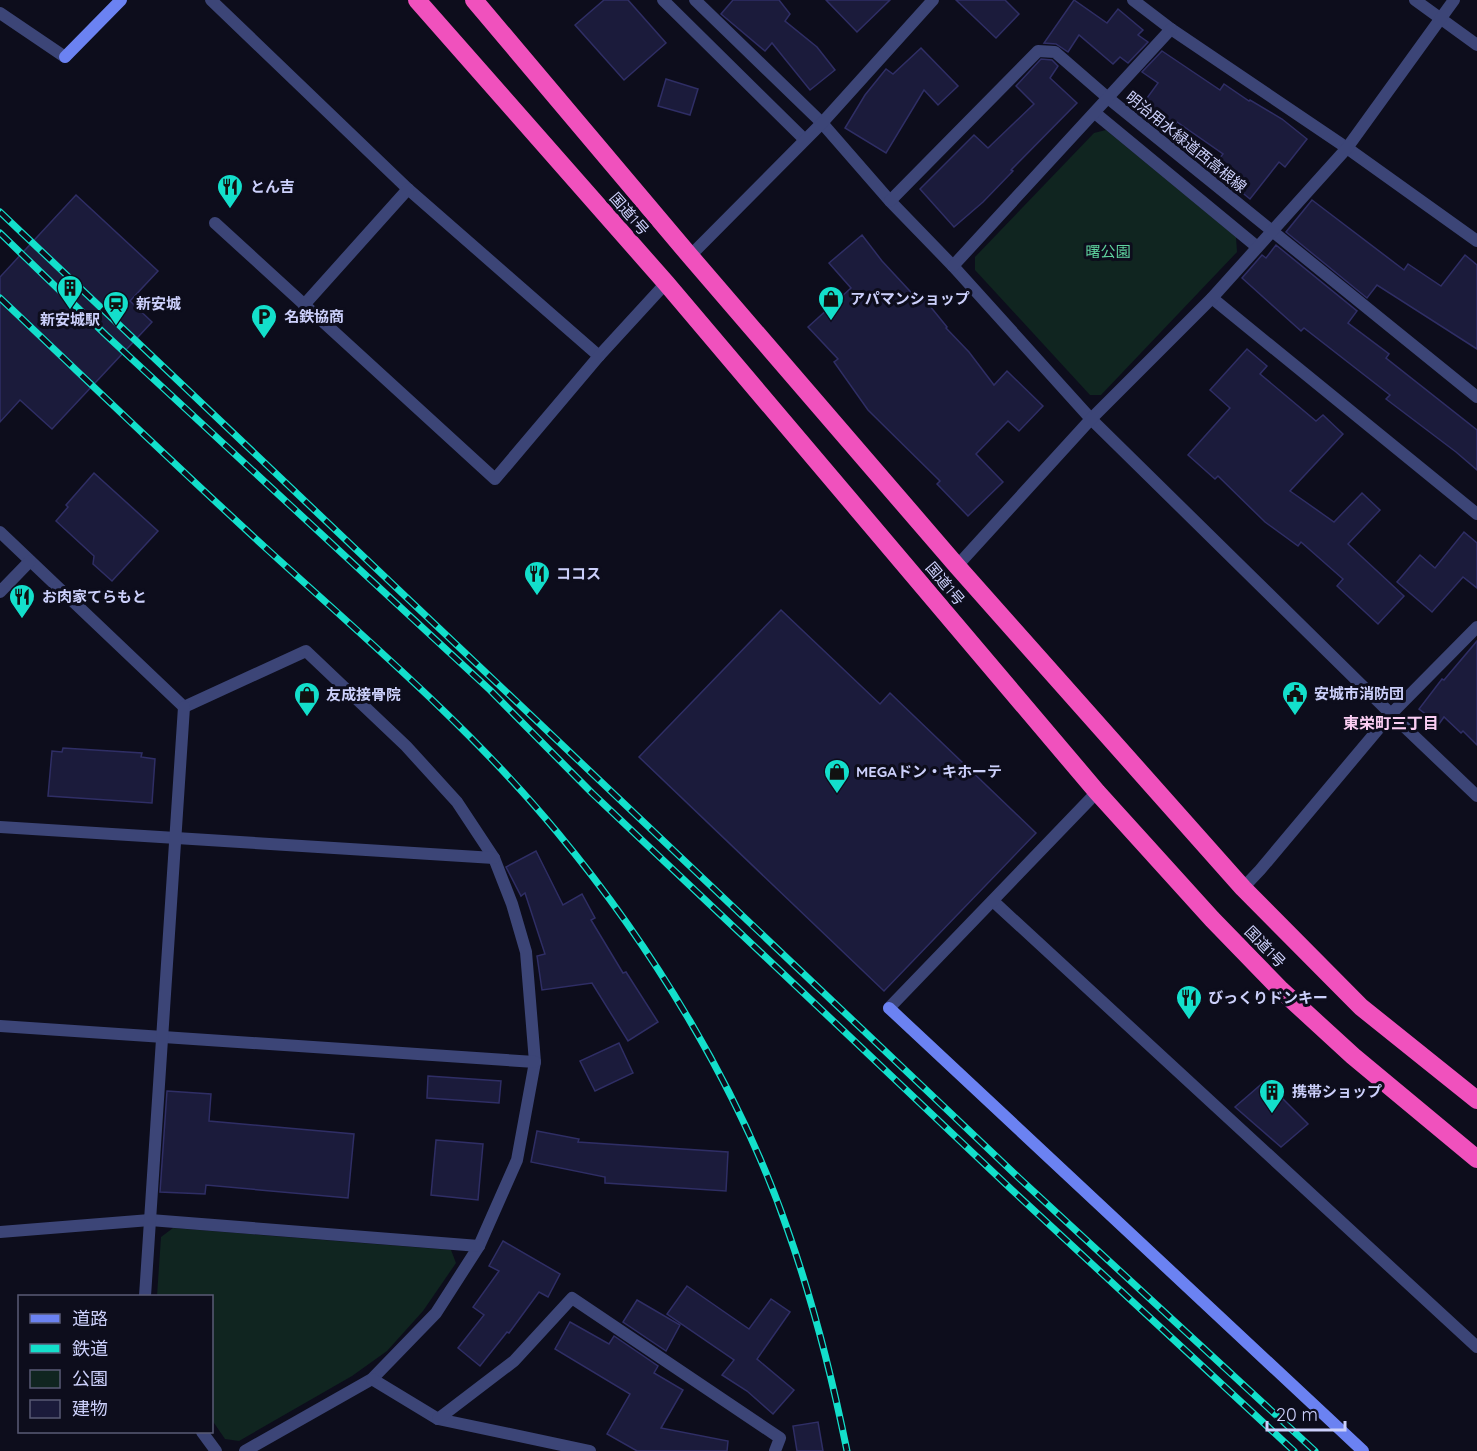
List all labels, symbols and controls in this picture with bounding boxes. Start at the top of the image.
street label: 明治用水緑道西高根線 [1122,87,1251,196]
restaurant icon: とん吉 [215,172,245,210]
place label: とん吉 [250,177,295,196]
street label: 国道1号 [606,188,653,239]
park label: 曙公園 [1085,242,1131,261]
building icon: 新安城駅 [55,273,85,311]
shop icon: アパマンショップ [816,284,846,322]
station icon: 新安城 [101,289,131,327]
place label: アパマンショップ [850,289,970,308]
place label: 新安城 [136,294,181,313]
parking icon: 名鉄協商 [249,302,279,340]
place label: 名鉄協商 [284,307,344,326]
place label: 新安城駅 [40,310,100,329]
street label: 国道1号 [922,558,969,609]
restaurant icon: ココス [522,559,552,597]
place label: ココス [556,564,601,583]
restaurant icon: お肉家てらもと [7,582,37,620]
place label: お肉家てらもと [42,587,147,606]
public building icon: 安城市消防団 [1280,679,1310,717]
shop icon: 友成接骨院 [292,680,322,718]
place label: 安城市消防団 [1314,684,1404,703]
place label: 友成接骨院 [326,685,401,704]
district label: 東栄町三丁目 [1343,713,1439,733]
shop icon: MEGAドン・キホーテ [822,757,852,795]
place label: MEGAドン・キホーテ [856,762,1002,781]
street label: 国道1号 [1241,922,1290,971]
restaurant icon: びっくりドンキー [1174,983,1204,1021]
place label: びっくりドンキー [1208,988,1328,1007]
building icon: 携帯ショップ [1257,1077,1287,1115]
place label: 携帯ショップ [1292,1082,1382,1101]
legend [18,1295,213,1433]
text: 道路 [72,1307,108,1330]
text: 鉄道 [72,1337,108,1360]
text: 公園 [72,1367,108,1390]
scale bar [1267,1394,1345,1432]
text: 建物 [72,1397,108,1420]
text: 20 m [1276,1403,1318,1426]

